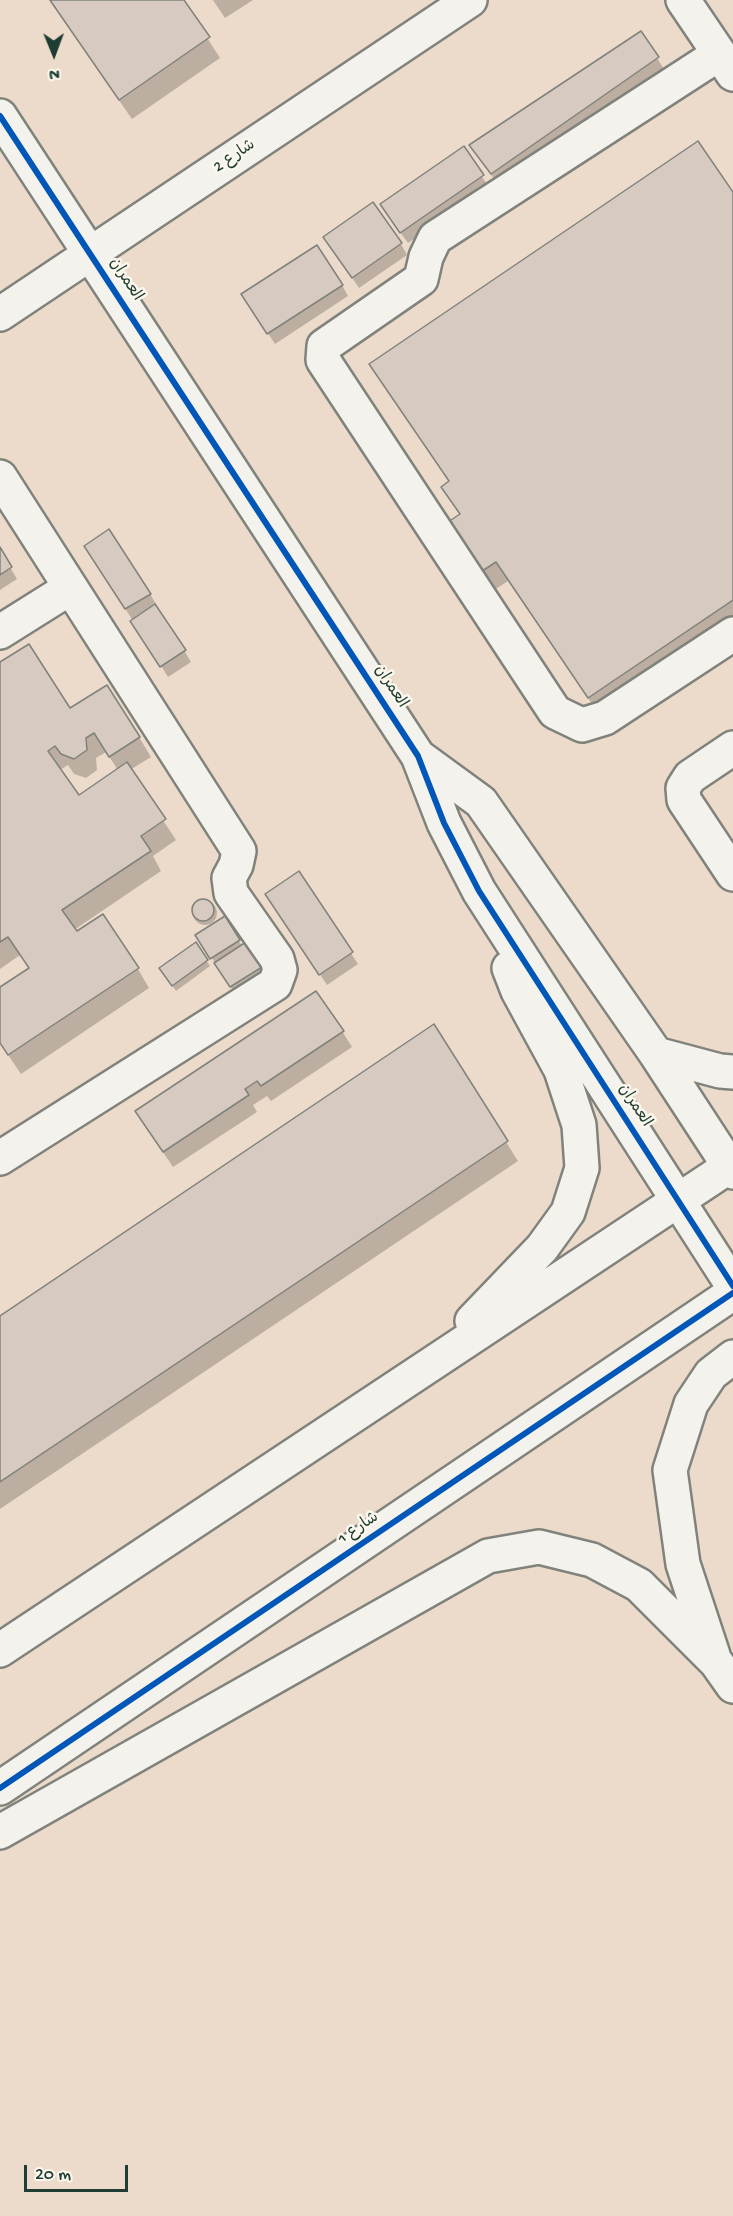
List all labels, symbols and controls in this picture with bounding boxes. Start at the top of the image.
north arrow [24,24,84,84]
text: N [49,63,60,82]
street label: شارع 2 [210,136,260,178]
street label: العمران [104,255,146,305]
street label: العمران [369,662,411,712]
street label: العمران [613,1081,655,1131]
street label: شارع 1 [335,1508,383,1550]
scale bar [27,2153,130,2191]
text: 20 m [35,2165,71,2186]

